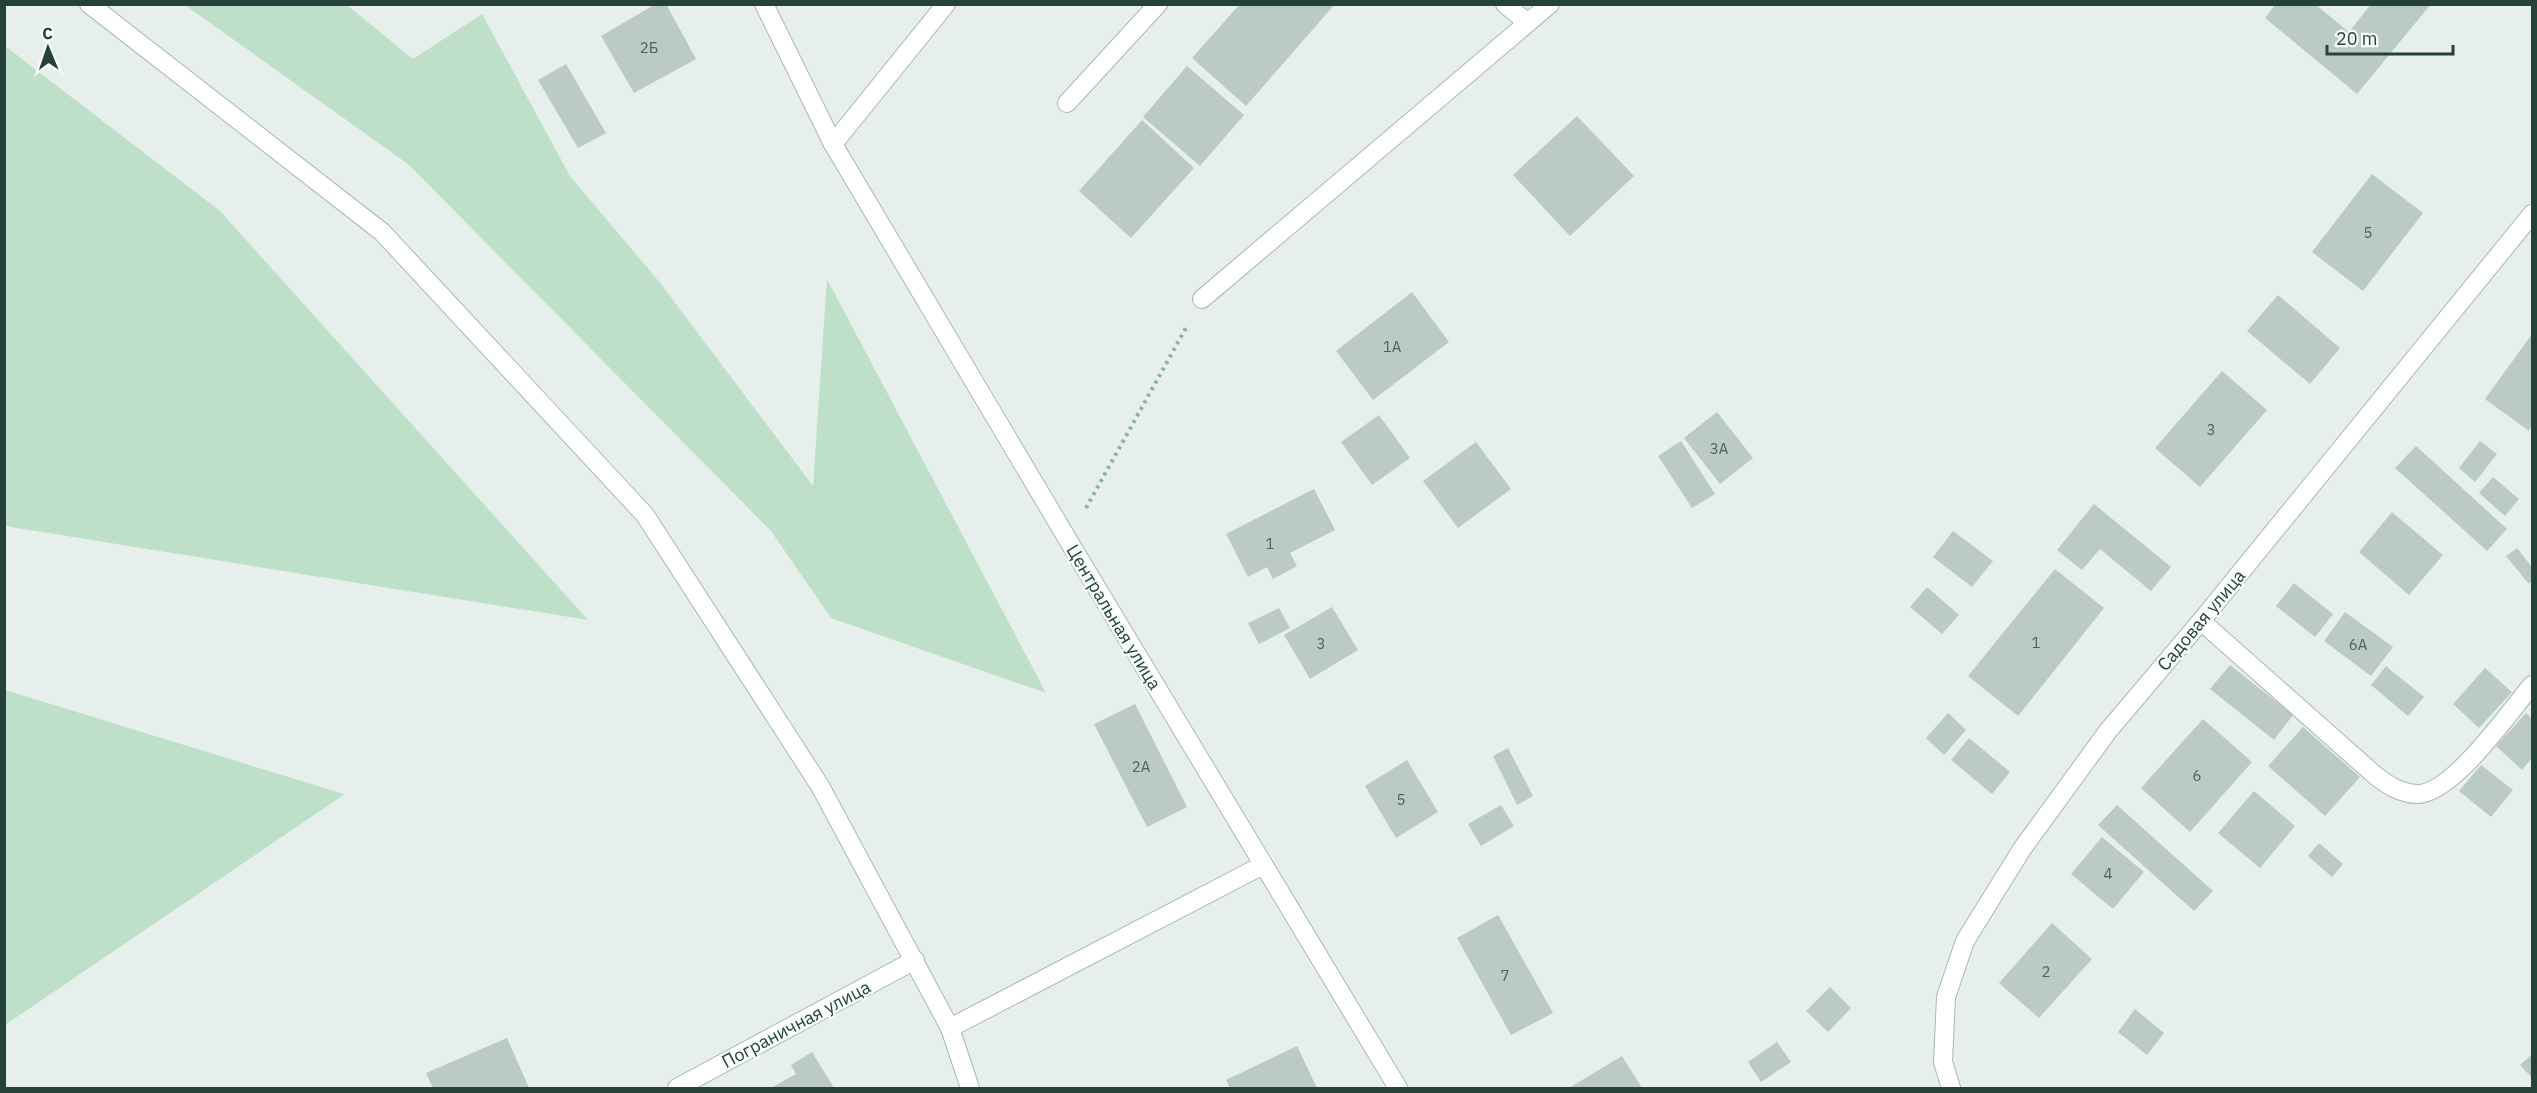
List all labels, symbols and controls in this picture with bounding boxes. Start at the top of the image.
north arrow [18,18,78,78]
scale bar [2327,18,2453,56]
text: С [42,23,53,43]
text: 20 m [2336,27,2378,50]
house number: 2Б [640,38,658,57]
house number: 5 [2363,223,2373,242]
house number: 1А [1383,337,1402,356]
house number: 3 [2206,420,2216,439]
house number: 3А [1710,439,1729,458]
house number: 1 [1265,534,1275,553]
street label: Центральная улица [1061,540,1167,694]
street label: Садовая улица [2152,564,2250,675]
house number: 1 [2031,633,2041,652]
house number: 3 [1316,634,1326,653]
house number: 6А [2349,635,2368,654]
house number: 2А [1132,757,1151,776]
house number: 6 [2192,766,2202,785]
house number: 5 [1396,790,1406,809]
house number: 4 [2103,864,2113,883]
house number: 2 [2041,962,2051,981]
house number: 7 [1500,966,1510,985]
street label: Пограничная улица [718,975,875,1073]

